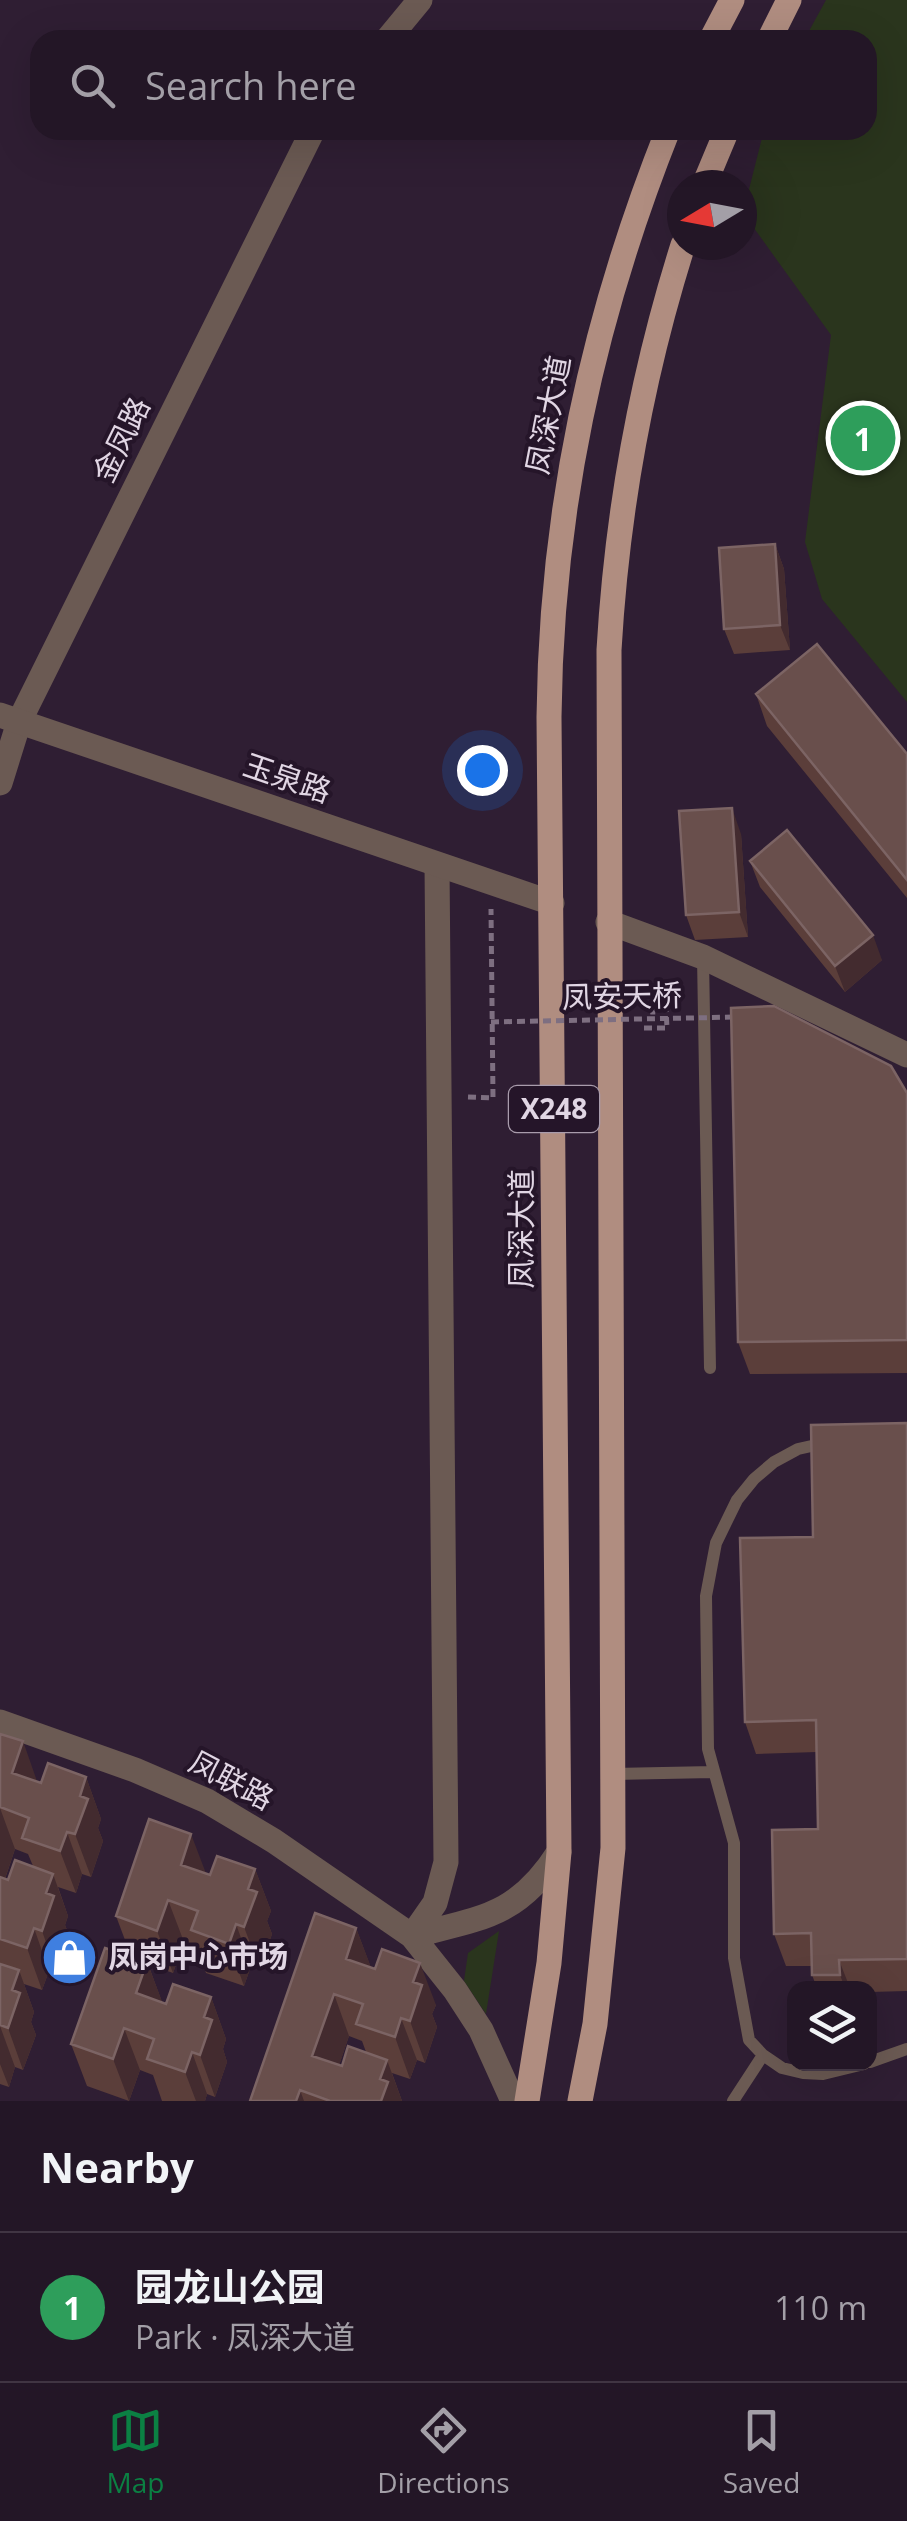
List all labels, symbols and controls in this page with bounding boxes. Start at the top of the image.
search box [30,30,877,140]
icon: search [65,58,120,113]
text: Search here [145,59,357,111]
north arrow [667,170,757,260]
street label: 凤深大道 [516,352,579,478]
street label: 金凤路 [82,390,159,489]
pin: 1 [830,400,896,476]
street label: 玉泉路 [238,744,337,812]
your location [457,745,508,796]
street label: 凤安天桥 [562,974,682,1017]
road number: X248 [509,1086,599,1132]
street label: 凤深大道 [500,1169,541,1289]
street label: 凤联路 [182,1740,281,1819]
shop icon: 凤岗中心市场 [39,1927,99,1987]
place label: 凤岗中心市场 [108,1935,288,1976]
map controls [787,1981,877,2071]
button: layers [787,1981,877,2071]
text: Nearby [40,2138,194,2195]
text: 园龙山公园 [135,2260,325,2312]
text: 1 [63,2286,82,2329]
text: 110 m [774,2286,867,2329]
text: Park · 凤深大道 [135,2315,355,2358]
tab: Map [106,2403,164,2501]
tab: Directions [377,2403,510,2501]
tab: Saved [723,2403,800,2501]

